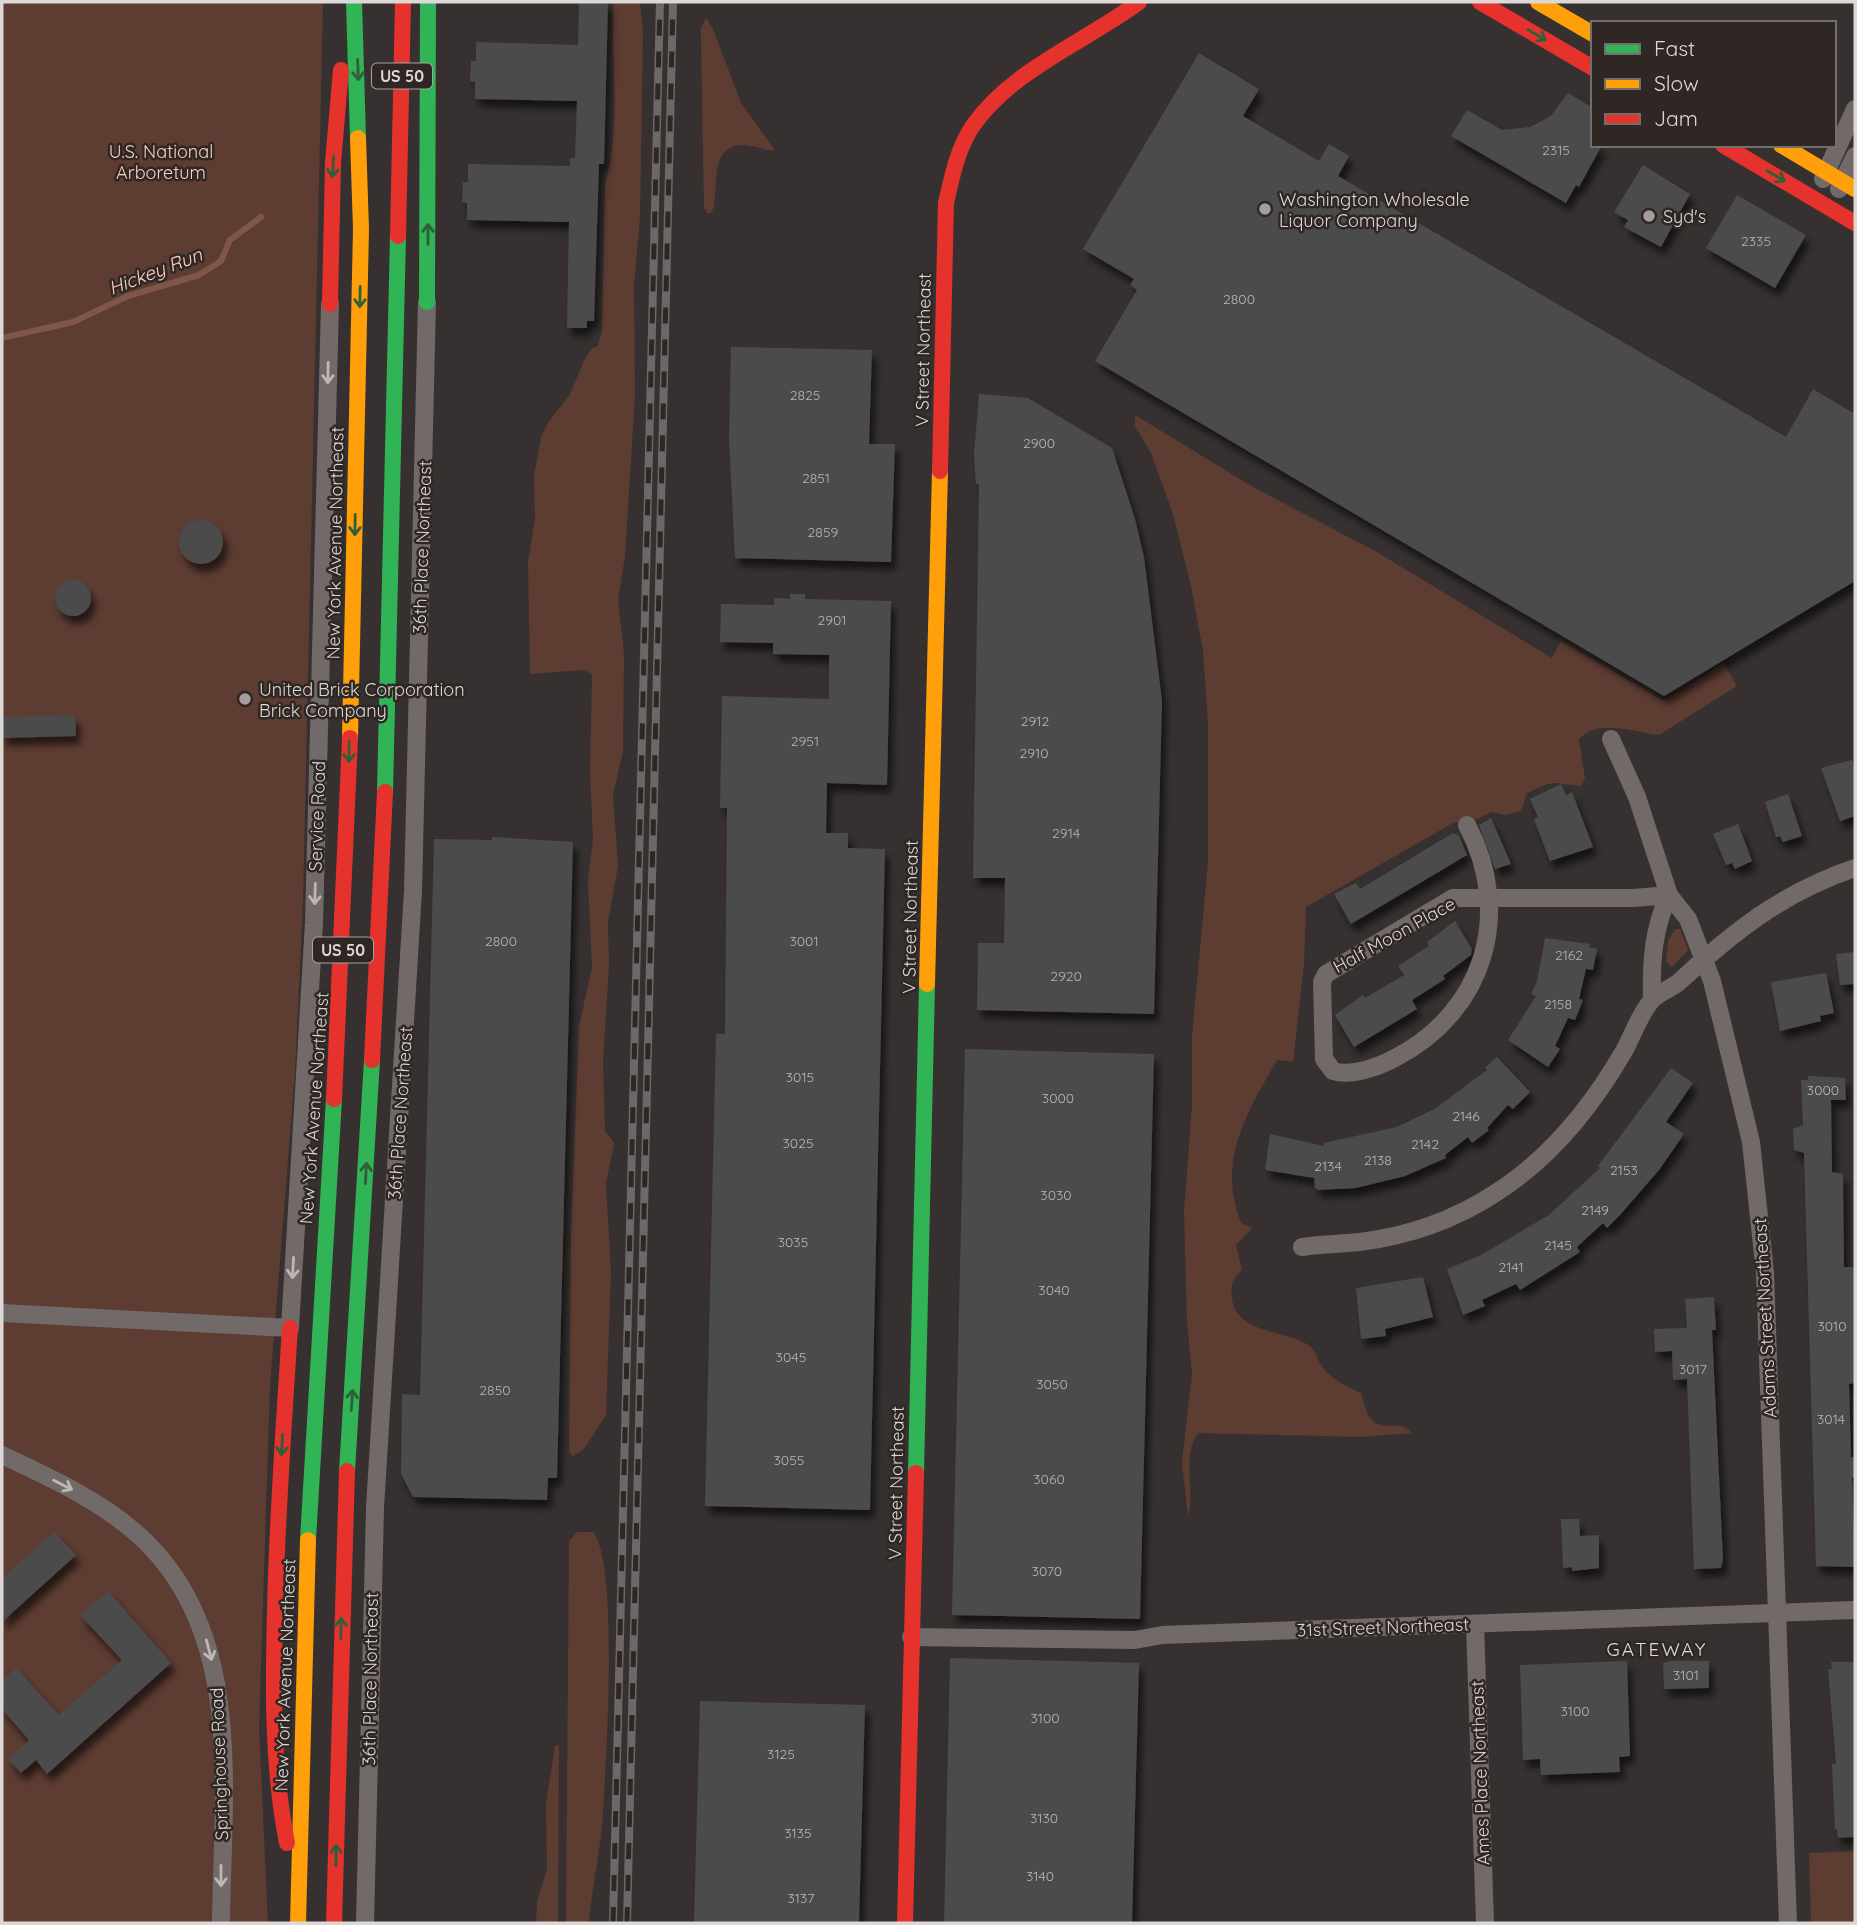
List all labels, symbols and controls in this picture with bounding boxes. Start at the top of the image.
legend [1591,21,1836,147]
one-way arrow [1526,28,1546,42]
text: Fast [1654,35,1695,61]
one-way arrow [352,58,365,81]
road number: US 50 [372,64,432,88]
text: Slow [1654,70,1699,96]
text: Jam [1654,105,1698,131]
park label: U.S. National Arboretum [109,140,213,184]
house number: 2315 [1542,141,1570,159]
one-way arrow [326,156,339,178]
one-way arrow [1766,170,1786,184]
place label: Washington Wholesale Liquor Company [1279,188,1470,232]
marker: Washington Wholesale Liquor Company [1257,201,1273,217]
place label: Syd's [1663,205,1706,228]
marker: Syd's [1641,208,1657,224]
one-way arrow [421,223,435,246]
house number: 2335 [1741,232,1771,250]
water label: Hickey Run [105,242,206,300]
street label: V Street Northeast [910,273,936,427]
one-way arrow [353,286,367,309]
house number: 2800 [1223,290,1255,308]
one-way arrow [322,361,335,384]
house number: 2825 [790,386,820,404]
street label: New York Avenue Northeast [321,426,349,660]
house number: 2900 [1023,434,1055,452]
street label: 36th Place Northeast [407,460,437,634]
house number: 2851 [802,469,830,487]
one-way arrow [348,513,361,536]
house number: 2859 [808,523,839,541]
house number: 2901 [817,611,847,629]
place label: United Brick Corporation Brick Company [259,678,465,722]
marker: United Brick Corporation Brick Company [237,691,253,707]
house number: 2912 [1021,712,1050,730]
house number: 2951 [791,732,819,750]
one-way arrow [343,740,356,763]
house number: 2910 [1019,744,1049,762]
street label: Service Road [304,760,330,872]
house number: 2914 [1052,824,1080,842]
street label: V Street Northeast [897,840,923,994]
one-way arrow [308,882,321,905]
street label: Half Moon Place [1329,892,1459,978]
house number: 2800 [485,932,517,950]
house number: 3001 [789,932,819,950]
road number: US 50 [313,938,373,962]
house number: 2162 [1555,946,1583,964]
house number: 2920 [1050,967,1082,985]
street label: New York Avenue Northeast [294,991,334,1225]
house number: 2158 [1544,995,1572,1013]
street label: 36th Place Northeast [382,1026,418,1200]
house number: 3015 [786,1068,814,1086]
house number: 3000 [1807,1081,1839,1099]
house number: 3000 [1042,1089,1074,1107]
house number: 2146 [1452,1107,1480,1125]
house number: 3025 [782,1134,814,1152]
house number: 2142 [1411,1135,1439,1153]
house number: 2138 [1364,1151,1392,1169]
house number: 2134 [1314,1157,1342,1175]
house number: 2153 [1610,1161,1638,1179]
one-way arrow [359,1162,372,1185]
house number: 3030 [1040,1186,1072,1204]
house number: 2149 [1581,1201,1609,1219]
street label: Adams Street Northeast [1748,1217,1782,1419]
house number: 3035 [778,1233,808,1251]
house number: 2145 [1544,1236,1572,1254]
one-way arrow [287,1256,300,1279]
house number: 2141 [1498,1258,1524,1276]
house number: 3040 [1038,1281,1070,1299]
house number: 3010 [1817,1317,1847,1335]
house number: 3045 [776,1348,806,1366]
house number: 3017 [1679,1360,1707,1378]
house number: 3050 [1036,1375,1068,1393]
house number: 2850 [479,1381,511,1399]
one-way arrow [345,1389,358,1412]
street label: V Street Northeast [883,1406,909,1560]
house number: 3014 [1817,1410,1845,1428]
one-way arrow [276,1433,289,1456]
house number: 3055 [774,1451,804,1469]
house number: 3060 [1033,1470,1065,1488]
one-way arrow [52,1478,73,1492]
street label: New York Avenue Northeast [269,1558,301,1792]
house number: 3070 [1032,1562,1062,1580]
street label: 36th Place Northeast [357,1592,383,1766]
street label: 31st Street Northeast [1296,1612,1470,1642]
one-way arrow [335,1616,348,1639]
district label: GATEWAY [1607,1637,1707,1661]
one-way arrow [203,1638,216,1661]
house number: 3101 [1673,1666,1699,1684]
street label: Ames Place Northeast [1465,1680,1495,1866]
street label: Springhouse Road [205,1687,233,1841]
house number: 3100 [1560,1702,1590,1720]
house number: 3100 [1030,1709,1060,1727]
house number: 3125 [767,1745,795,1763]
house number: 3130 [1030,1809,1058,1827]
house number: 3135 [784,1824,812,1842]
one-way arrow [329,1844,342,1867]
one-way arrow [214,1865,228,1888]
house number: 3140 [1026,1867,1054,1885]
house number: 3137 [787,1889,815,1907]

